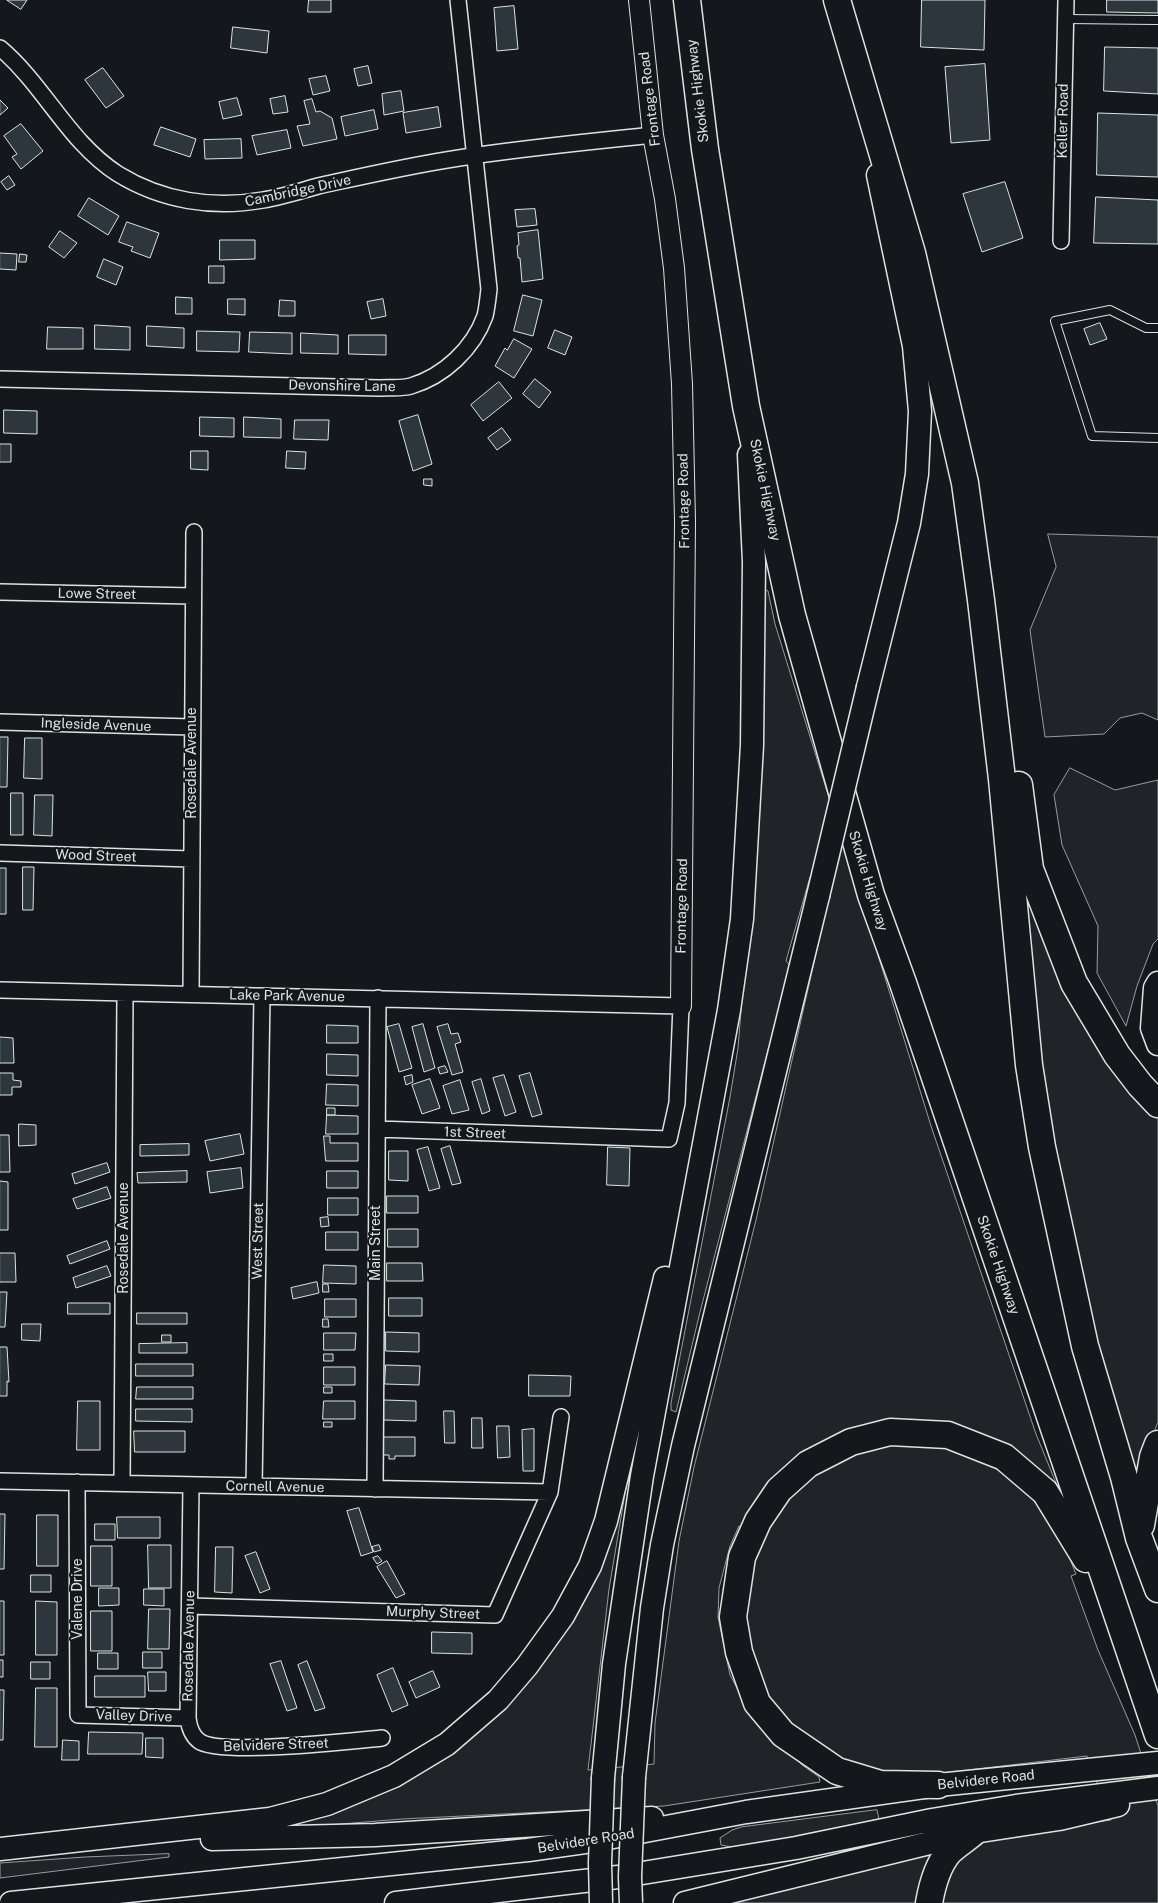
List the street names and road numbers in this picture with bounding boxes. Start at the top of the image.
street label: Skokie Highway [683,38,713,144]
street label: Frontage Road [636,51,664,147]
street label: Keller Road [1054,83,1072,159]
street label: Cambridge Drive [243,172,353,210]
street label: Devonshire Lane [288,377,396,395]
street label: Skokie Highway [746,437,784,543]
street label: Frontage Road [675,453,693,549]
street label: Lowe Street [58,585,136,603]
street label: Rosedale Avenue [184,707,200,819]
street label: Ingleside Avenue [40,715,152,735]
street label: Skokie Highway [845,829,891,933]
street label: Wood Street [55,846,137,866]
street label: Frontage Road [673,858,691,954]
street label: Lake Park Avenue [229,987,345,1005]
street label: 1st Street [444,1124,506,1142]
street label: Rosedale Avenue [116,1182,132,1294]
street label: West Street [249,1202,267,1280]
street label: Main Street [368,1205,384,1281]
street label: Skokie Highway [973,1213,1023,1317]
street label: Cornell Avenue [225,1478,325,1496]
street label: Valene Drive [70,1558,86,1640]
street label: Rosedale Avenue [180,1590,198,1702]
street label: Murphy Street [386,1603,480,1623]
street label: Valley Drive [95,1706,173,1726]
street label: Belvidere Street [223,1735,329,1755]
street label: Belvidere Road [936,1767,1036,1793]
street label: Belvidere Road [536,1825,636,1857]

